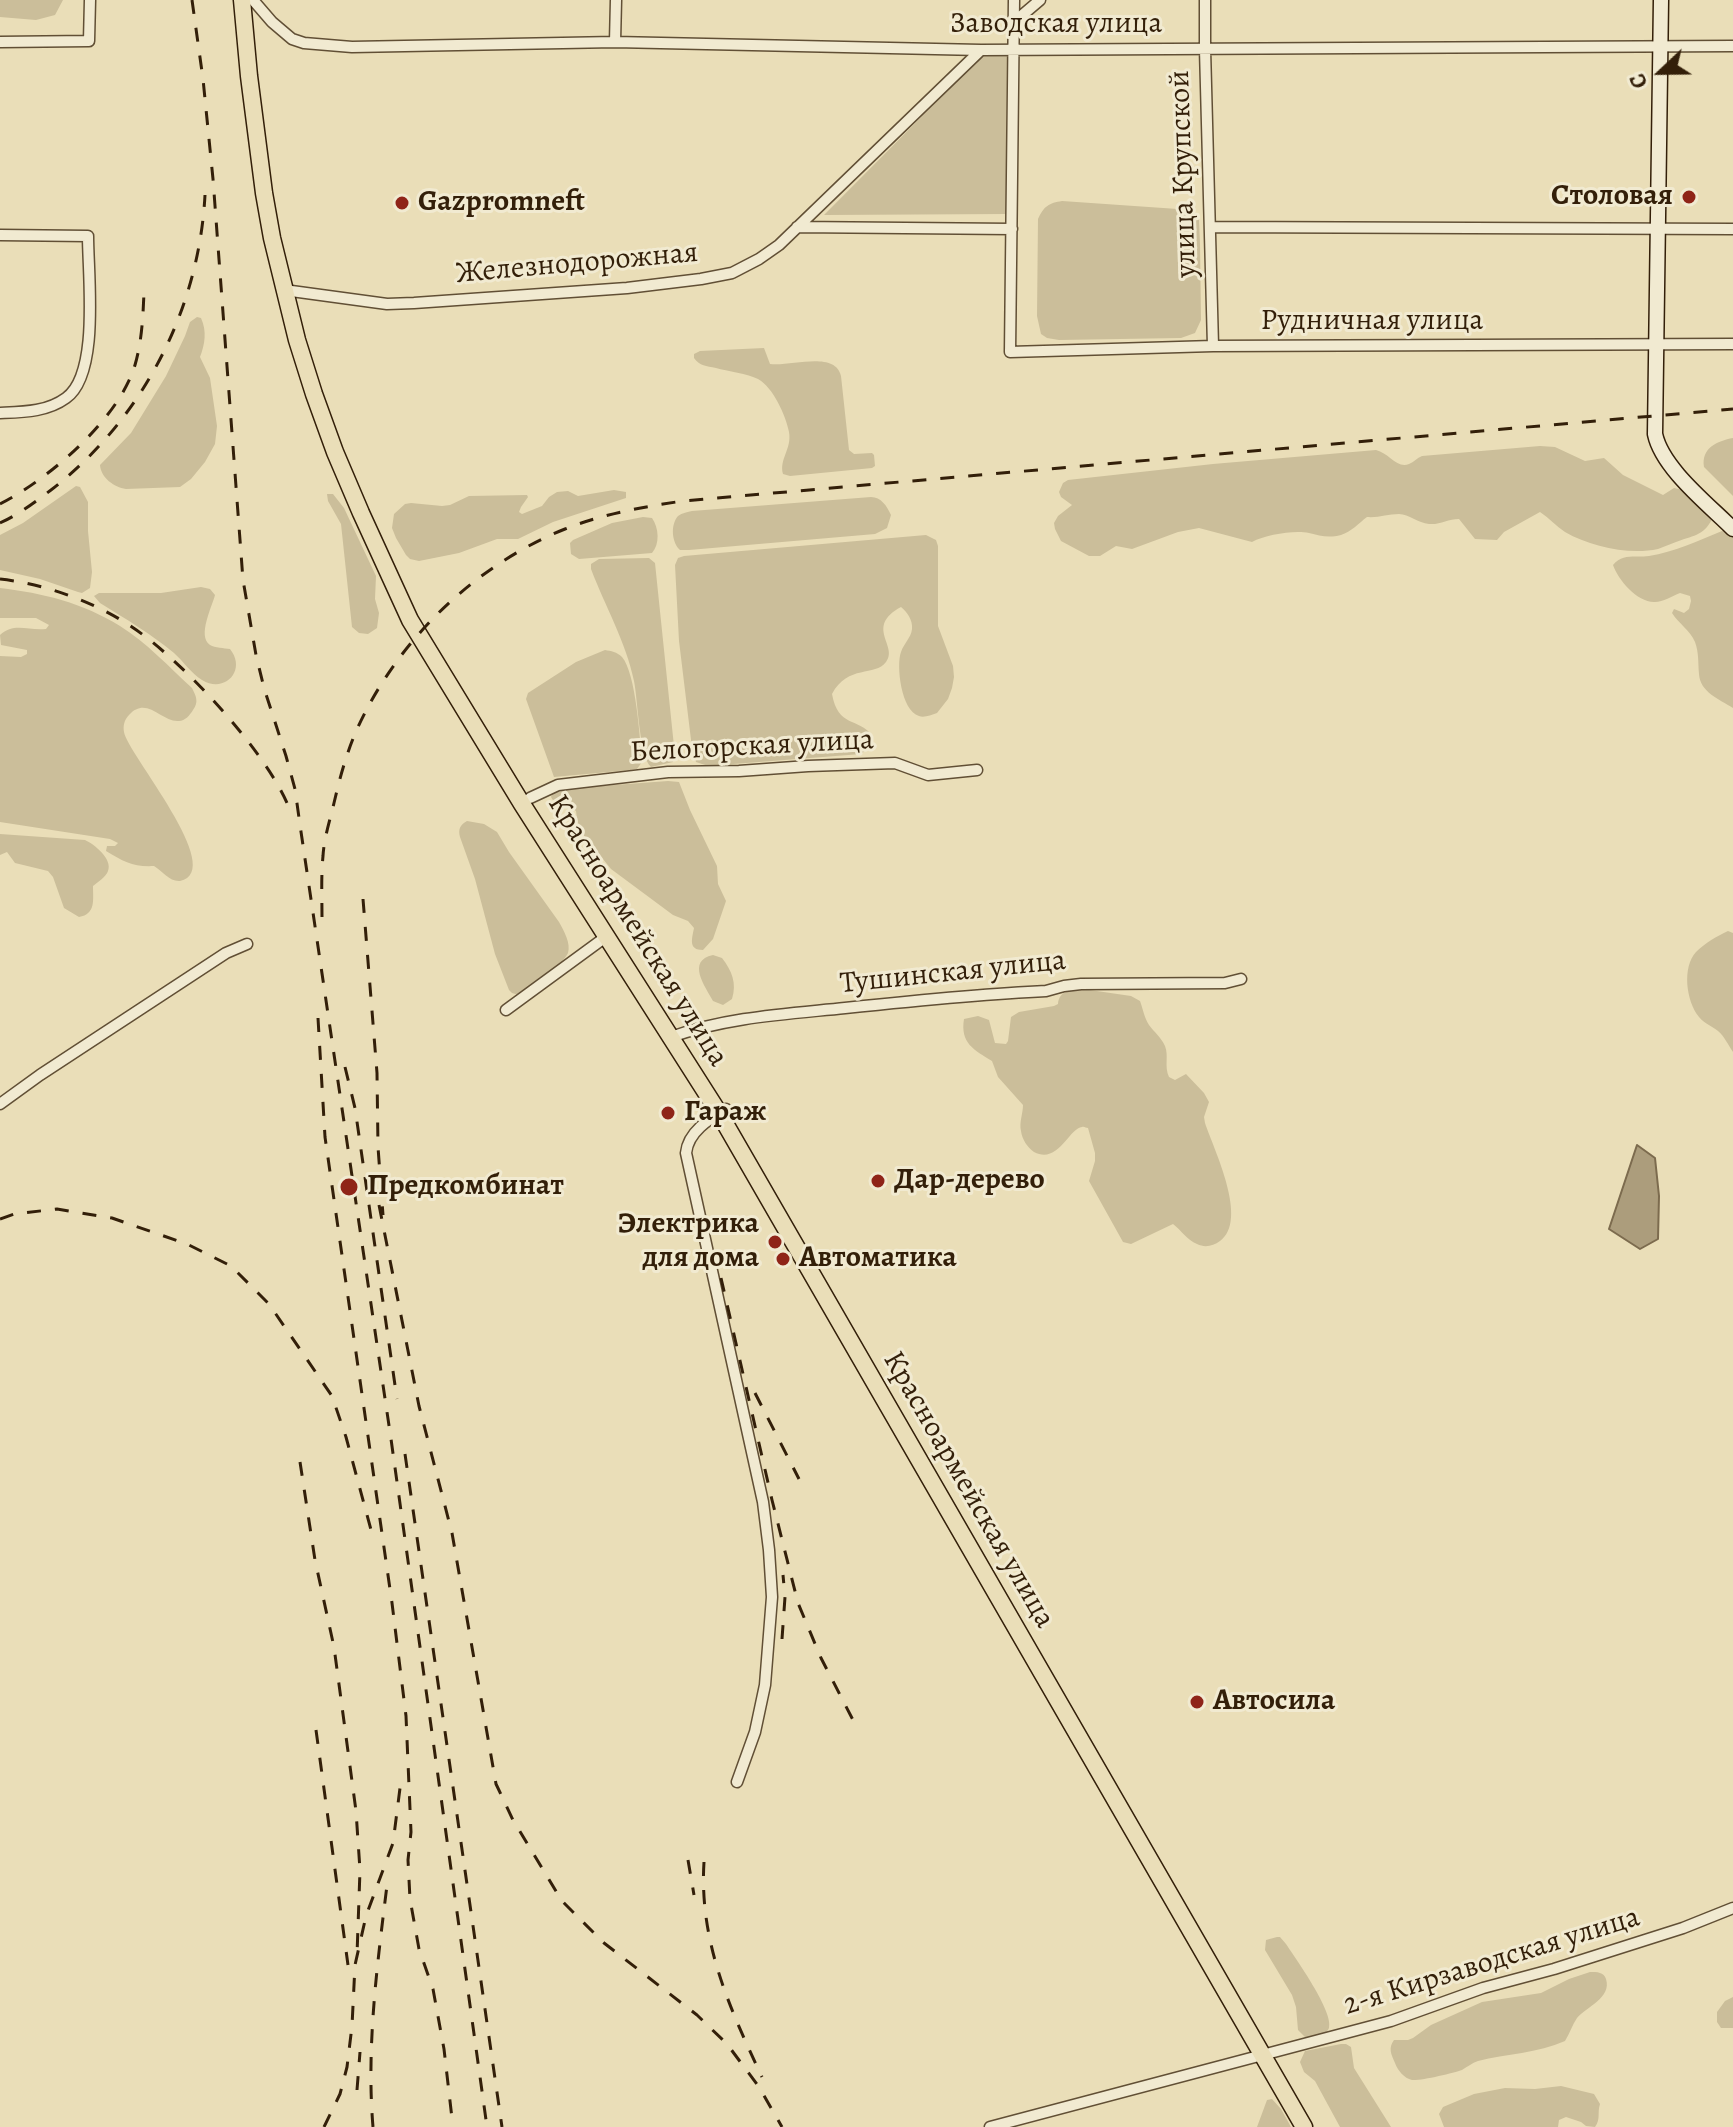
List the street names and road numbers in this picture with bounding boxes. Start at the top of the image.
street label: Заводская улица [950,7,1162,43]
street label: улица Крупской [1162,70,1206,278]
street label: Железнодорожная [454,235,700,293]
street label: Рудничная улица [1261,304,1483,340]
street label: Белогорская улица [629,723,875,771]
street label: Красноармейская улица [539,789,735,1073]
street label: Тушинская улица [838,943,1068,1003]
street label: Красноармейская улица [874,1345,1062,1635]
street label: 2-я Кирзаводская улица [1340,1900,1644,2024]

